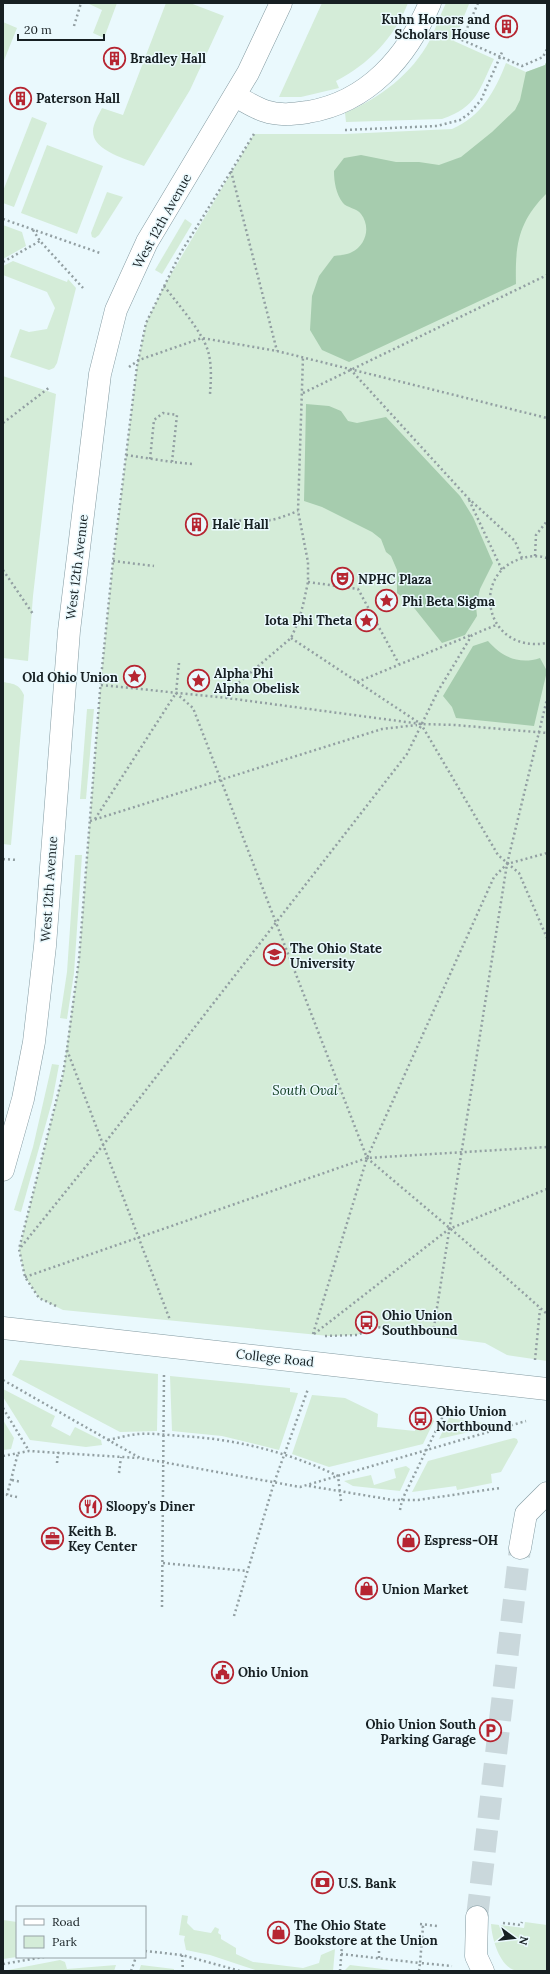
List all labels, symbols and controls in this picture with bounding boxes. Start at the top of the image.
place label: Kuhn Honors and Scholars House [381,11,490,43]
building icon: Kuhn Honors and Scholars House [493,13,519,39]
scale bar [18,16,104,42]
text: 20 m [24,22,52,37]
building icon: Bradley Hall [101,45,127,71]
place label: Bradley Hall [130,50,206,67]
building icon: Paterson Hall [8,85,34,111]
place label: Paterson Hall [36,90,120,107]
street label: West 12th Avenue [129,171,195,271]
building icon: Hale Hall [183,511,209,537]
street label: West 12th Avenue [62,513,92,621]
place label: Hale Hall [212,516,269,533]
theatre icon: NPHC Plaza [330,566,356,592]
place label: NPHC Plaza [358,571,432,588]
place icon: Phi Beta Sigma [373,588,399,614]
place label: Phi Beta Sigma [402,593,495,610]
place icon: Iota Phi Theta [354,607,380,633]
place label: Iota Phi Theta [265,612,352,629]
place icon: Old Ohio Union [121,664,147,690]
place label: Alpha Phi Alpha Obelisk [214,665,300,697]
place icon: Alpha Phi Alpha Obelisk [185,667,211,693]
place label: Old Ohio Union [22,669,119,686]
street label: West 12th Avenue [37,836,61,942]
place label: The Ohio State University [290,940,382,972]
school or university icon: The Ohio State University [262,942,288,968]
park label: South Oval [272,1082,338,1099]
place label: Ohio Union Southbound [382,1307,458,1339]
bus stop icon: Ohio Union Southbound [354,1309,380,1335]
street label: College Road [235,1345,315,1371]
place label: Ohio Union Northbound [436,1403,512,1435]
bus stop icon: Ohio Union Northbound [408,1405,434,1431]
restaurant icon: Sloopy's Diner [78,1493,104,1519]
place label: Sloopy's Diner [106,1498,196,1515]
place label: Keith B. Key Center [68,1523,138,1555]
office icon: Keith B. Key Center [40,1525,66,1551]
shop icon: Espress-OH [396,1527,422,1553]
place label: Espress-OH [424,1532,498,1549]
shop icon: Union Market [354,1576,380,1602]
place label: Union Market [382,1581,469,1598]
public building icon: Ohio Union [209,1659,235,1685]
place label: Ohio Union [238,1664,309,1681]
place label: Ohio Union South Parking Garage [365,1716,476,1748]
parking icon: Ohio Union South Parking Garage [478,1718,504,1744]
bank icon: U.S. Bank [310,1870,336,1896]
place label: U.S. Bank [338,1875,396,1892]
legend [16,1906,146,1958]
text: Road [52,1914,80,1929]
place label: The Ohio State Bookstore at the Union [294,1917,438,1949]
north arrow [494,1918,534,1958]
shop icon: The Ohio State Bookstore at the Union [265,1919,291,1945]
text: Park [52,1934,78,1949]
text: N [516,1935,532,1947]

